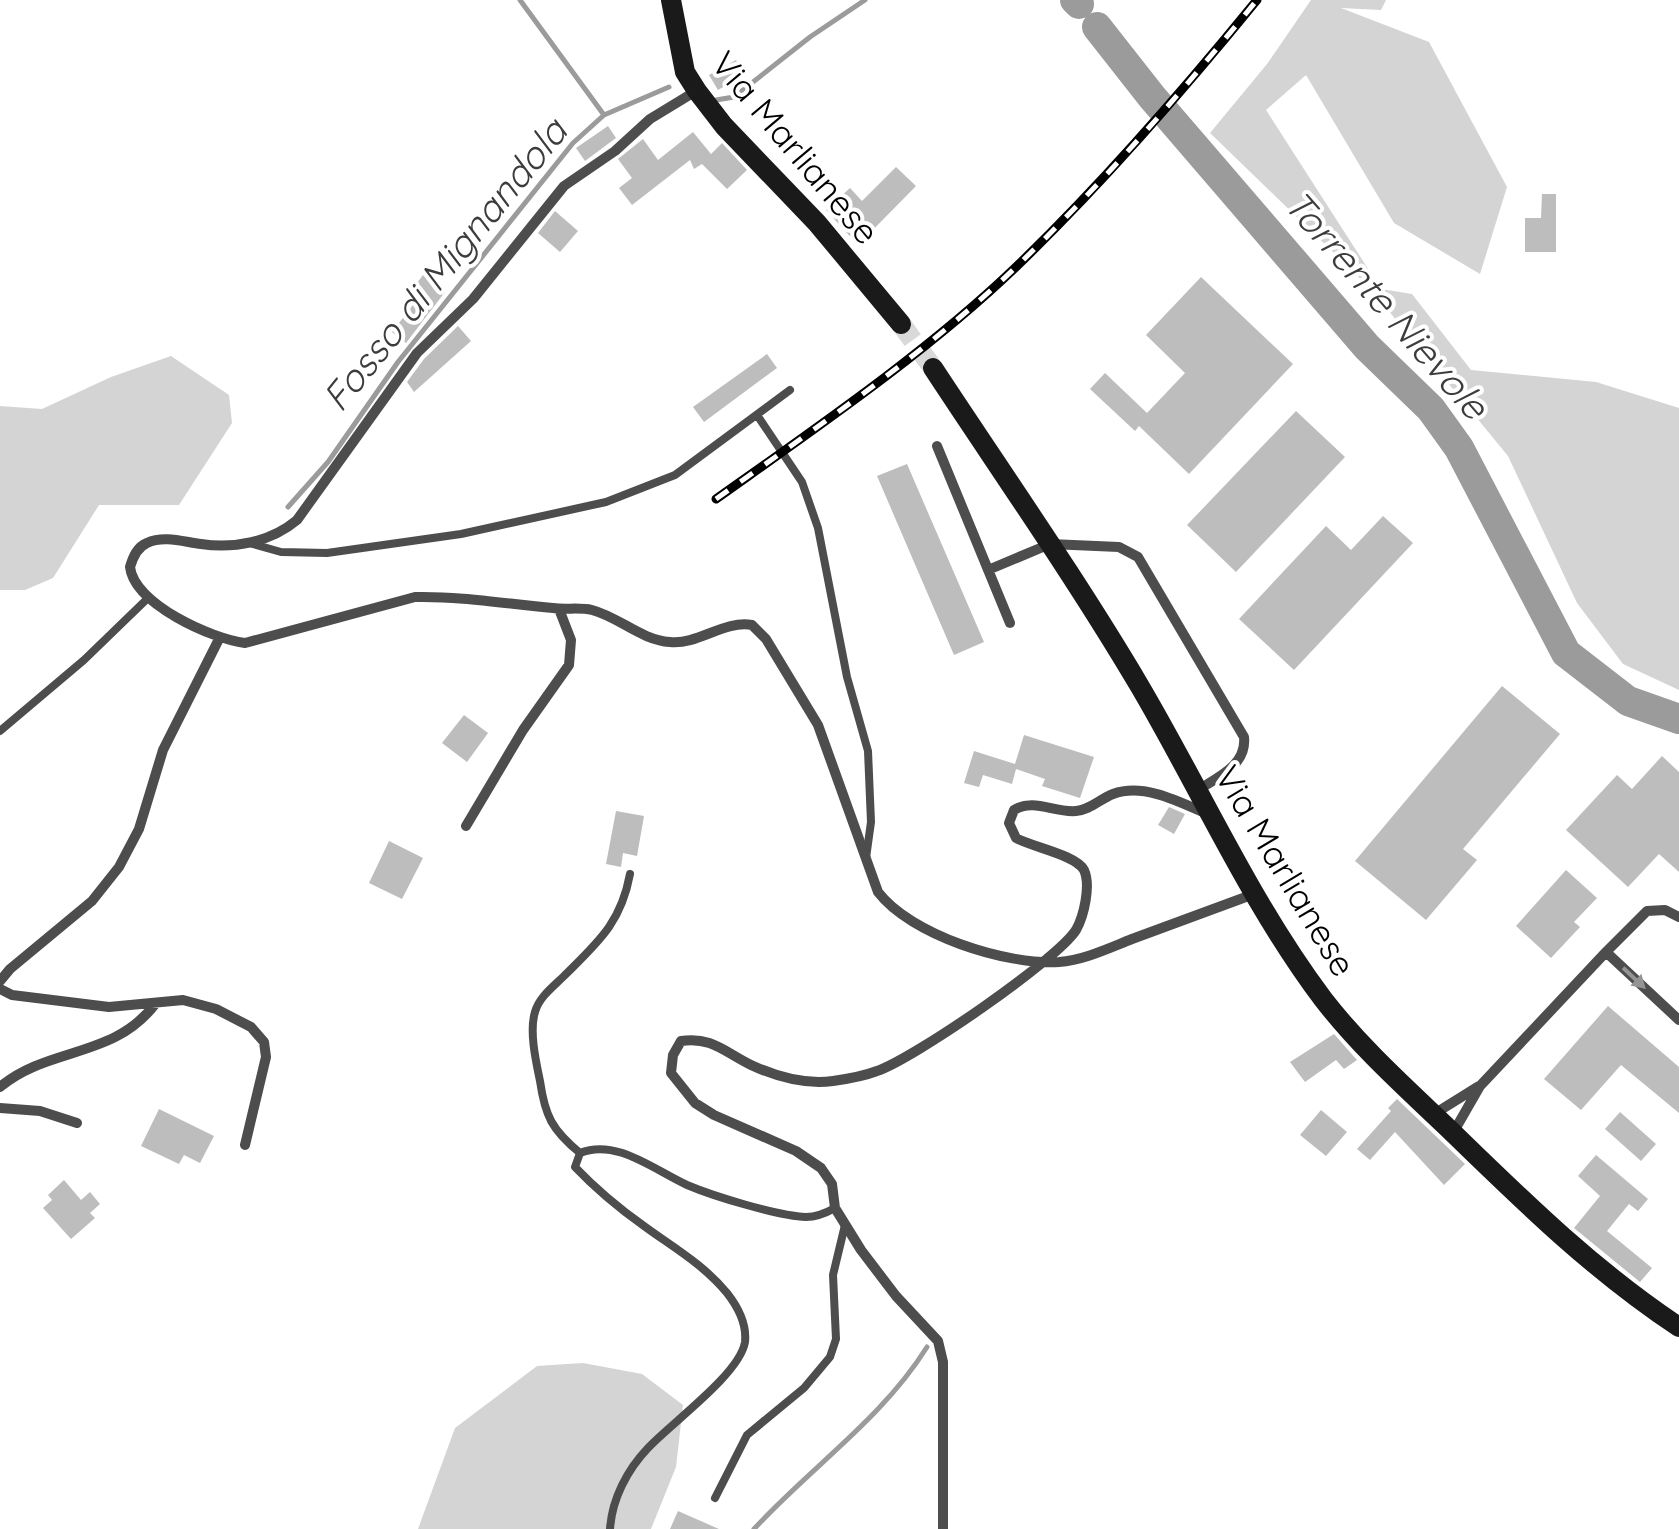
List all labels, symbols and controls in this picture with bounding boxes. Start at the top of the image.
street label: Via Marlianese [702,42,889,253]
water label: Fosso di Mignandola [312,107,578,420]
water label: Torrente Nievole [1274,180,1500,430]
street label: Via Marlianese [1206,757,1366,984]
one-way arrow [1622,966,1646,989]

